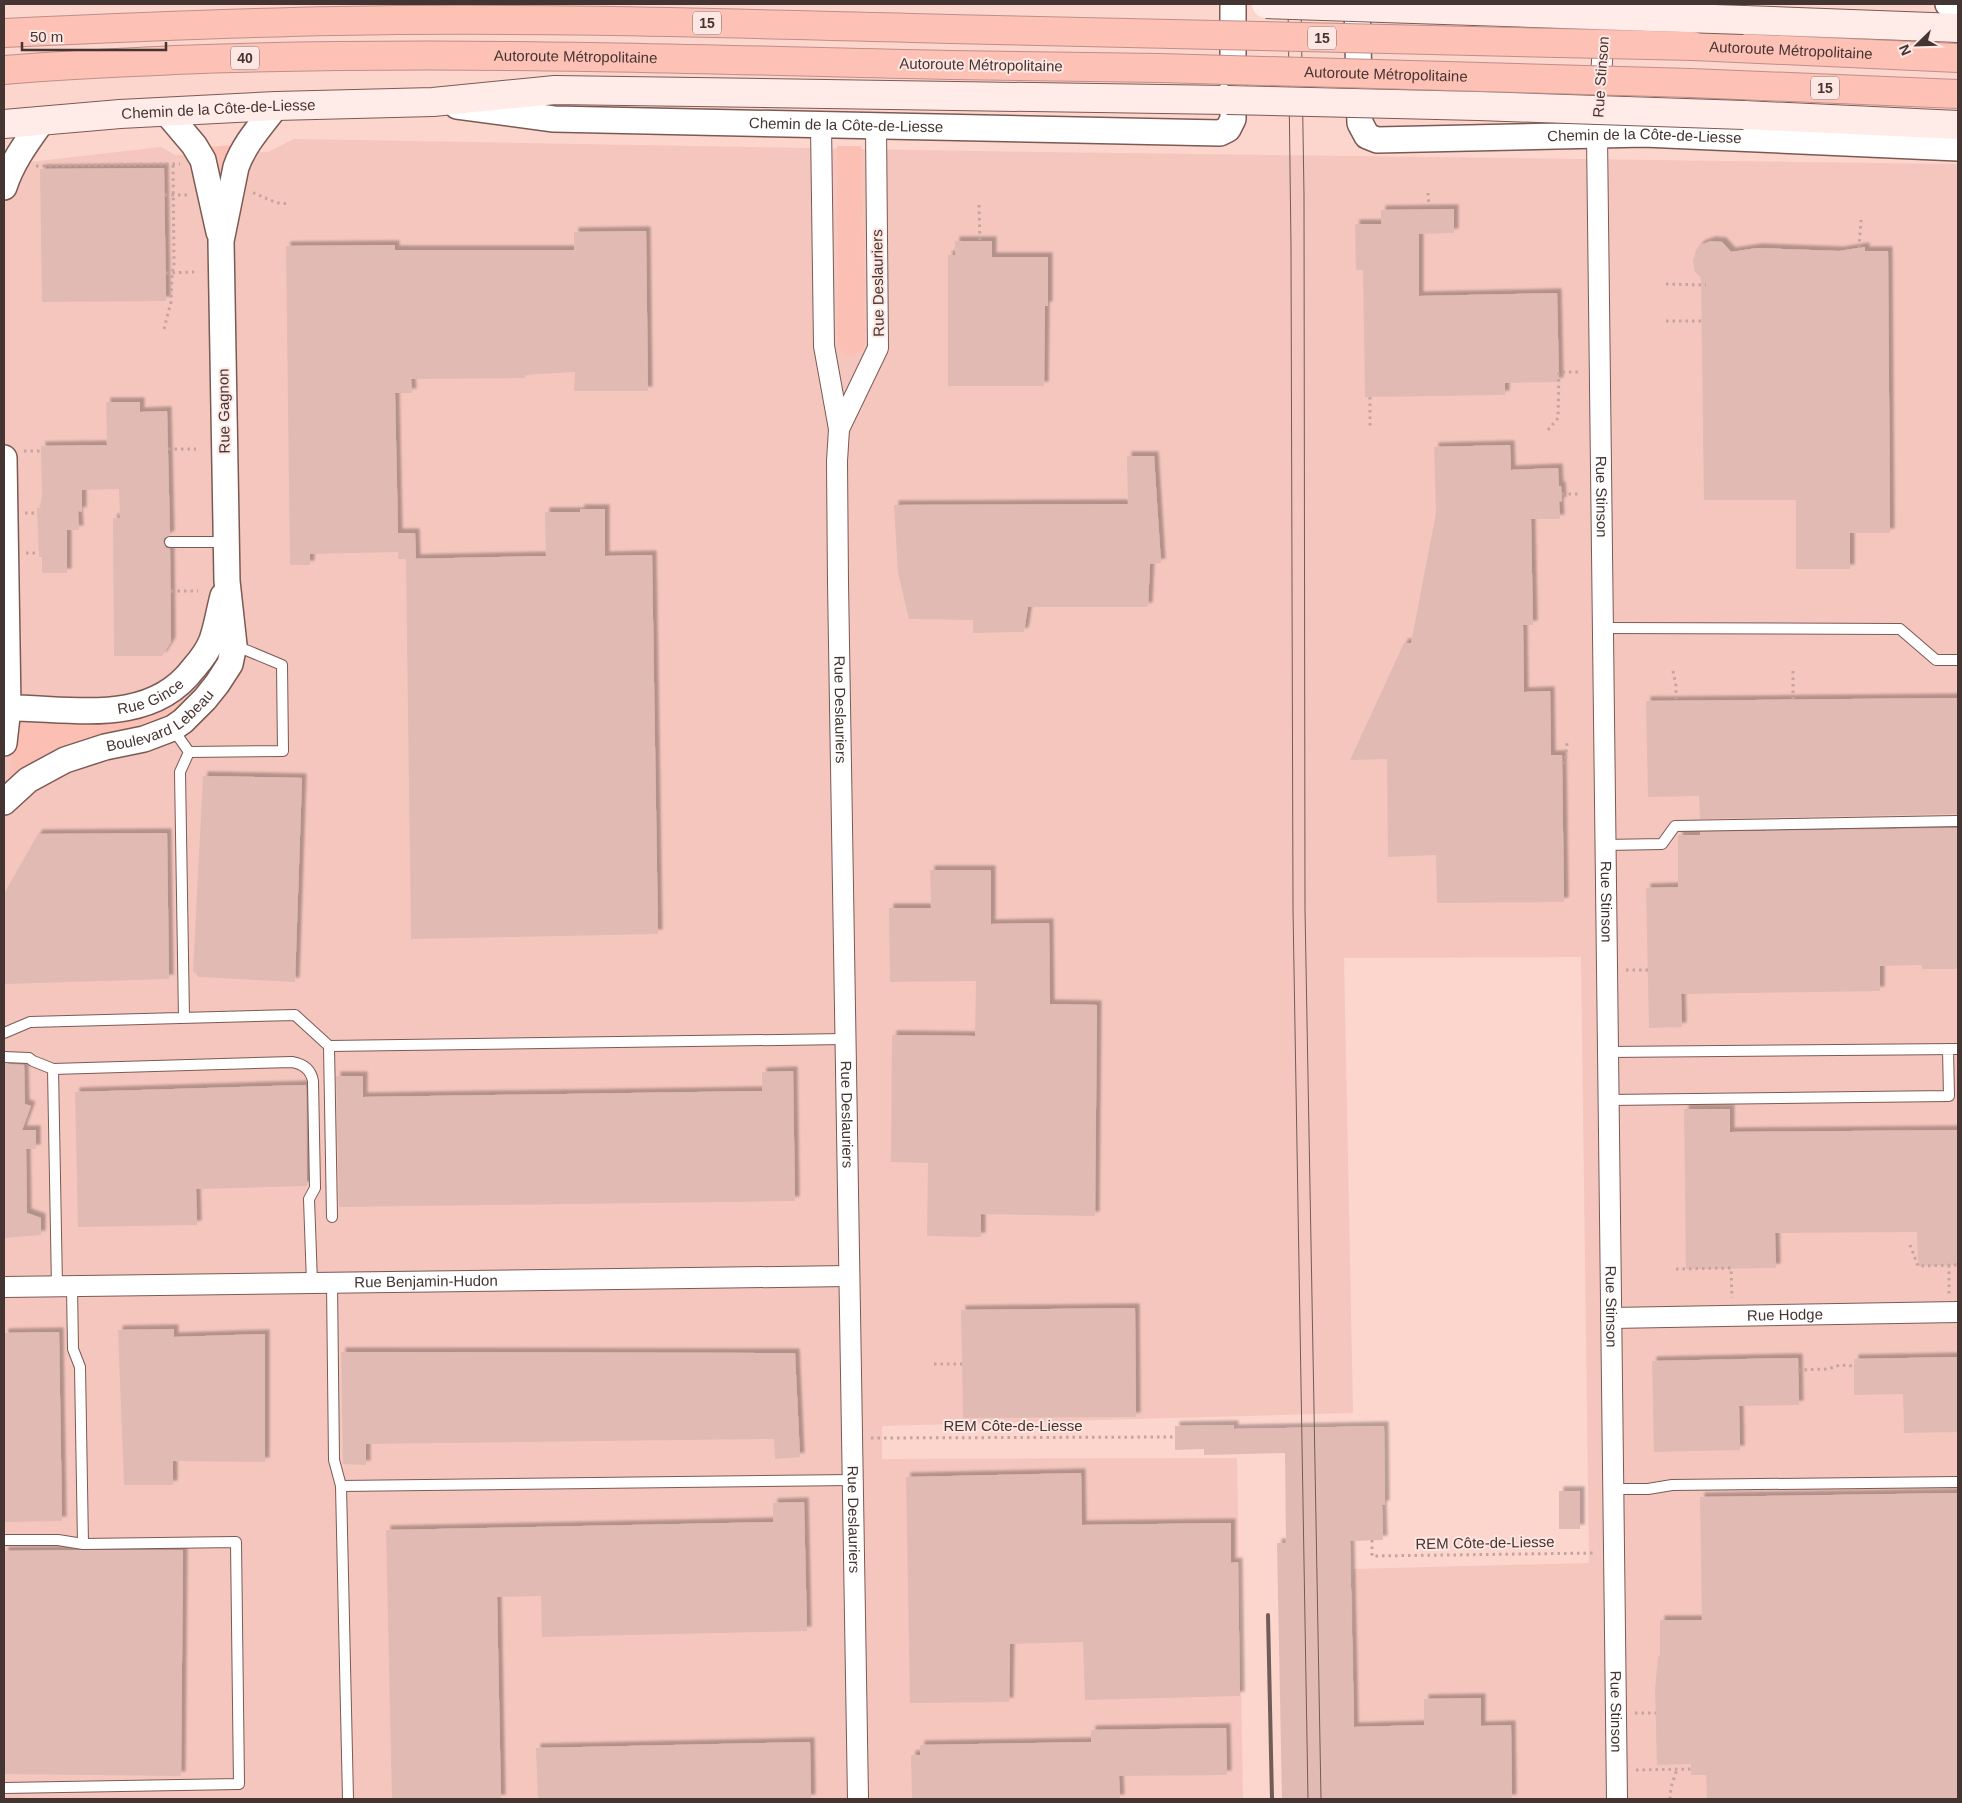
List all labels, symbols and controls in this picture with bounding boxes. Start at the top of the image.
road number: 15 [693,12,721,34]
scale bar [22,20,166,52]
north arrow [1892,20,1942,70]
road number: 15 [1308,26,1336,49]
text: 50 m [30,28,63,45]
street label: Rue Stinson [1589,36,1612,118]
street label: Autoroute Métropolitaine [1709,38,1873,62]
text: N [1896,42,1914,58]
road number: 40 [231,46,259,70]
street label: Autoroute Métropolitaine [494,47,658,66]
street label: Autoroute Métropolitaine [899,55,1063,74]
street label: Autoroute Métropolitaine [1304,63,1468,85]
road number: 15 [1811,76,1839,100]
street label: Chemin de la Côte-de-Liesse [121,96,316,122]
street label: Chemin de la Côte-de-Liesse [749,114,943,135]
street label: Chemin de la Côte-de-Liesse [1547,125,1742,146]
street label: Rue Deslauriers [868,229,887,337]
street label: Rue Gagnon [214,368,233,454]
street label: Rue Stinson [1593,456,1611,538]
street label: Rue Deslauriers [831,656,850,763]
street label: Rue Gince [116,675,187,717]
street label: Boulevard Lebeau [105,686,217,755]
street label: Rue Stinson [1598,861,1616,943]
street label: Rue Deslauriers [838,1061,857,1168]
street label: Rue Stinson [1603,1266,1621,1348]
street label: Rue Benjamin-Hudon [354,1272,498,1290]
street label: Rue Hodge [1747,1305,1823,1324]
street label: REM Côte-de-Liesse [943,1417,1083,1434]
street label: Rue Deslauriers [845,1465,863,1573]
street label: REM Côte-de-Liesse [1415,1533,1555,1552]
street label: Rue Stinson [1607,1671,1625,1753]

